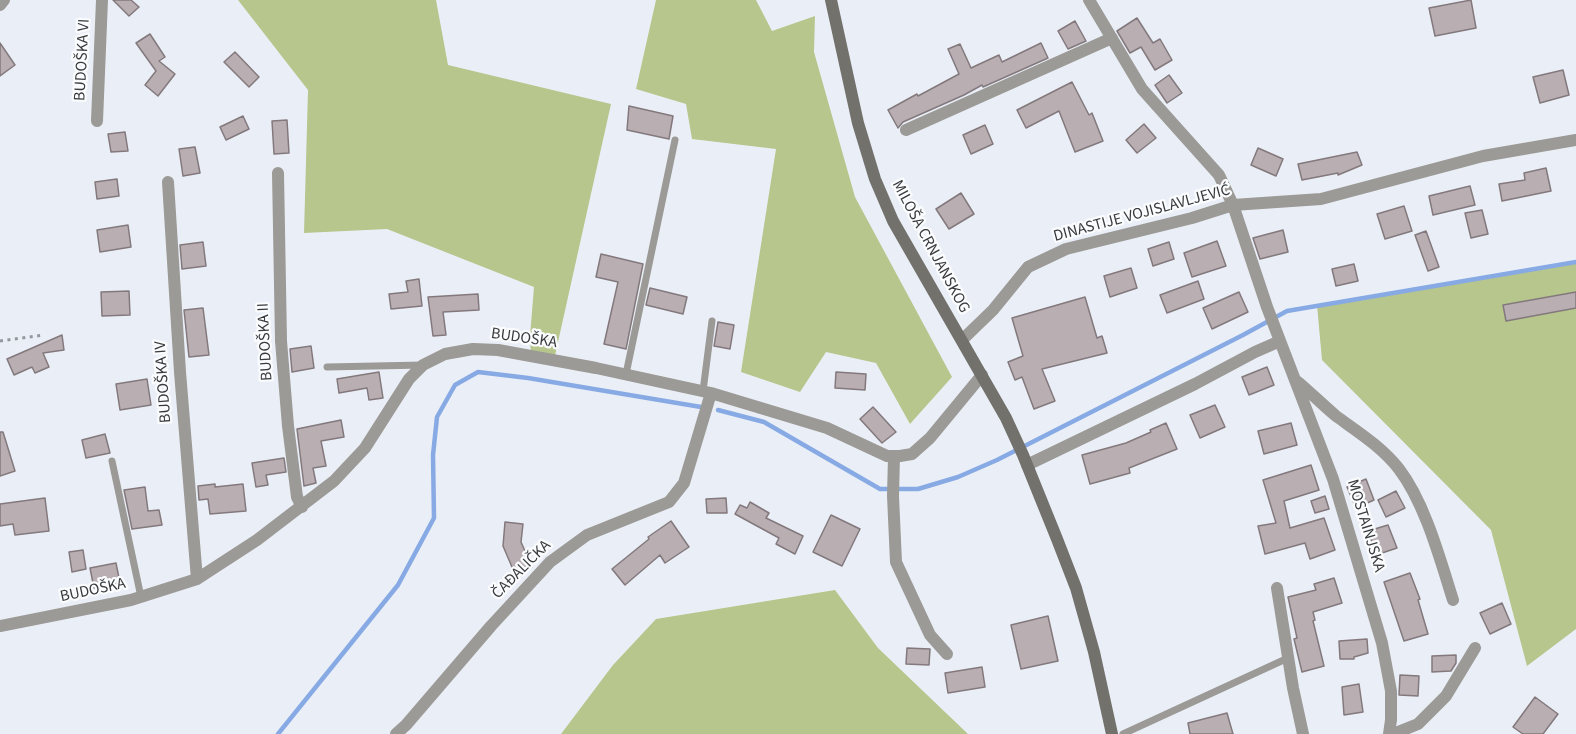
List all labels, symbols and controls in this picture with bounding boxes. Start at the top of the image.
street label: BUDOŠKA VI [71,18,95,102]
street label: MILOŠA CRNJANSKOG [887,177,973,317]
street label: DINASTIJE VOJISLAVLJEVIĆ [1052,181,1232,247]
street label: BUDOŠKA II [254,302,278,382]
street label: BUDOŠKA [490,325,558,353]
street label: BUDOŠKA IV [152,340,176,424]
street label: MOSTAINJSKA [1342,477,1388,575]
street label: ČAĐALIČKA [489,537,555,603]
street label: BUDOŠKA [58,575,128,607]

